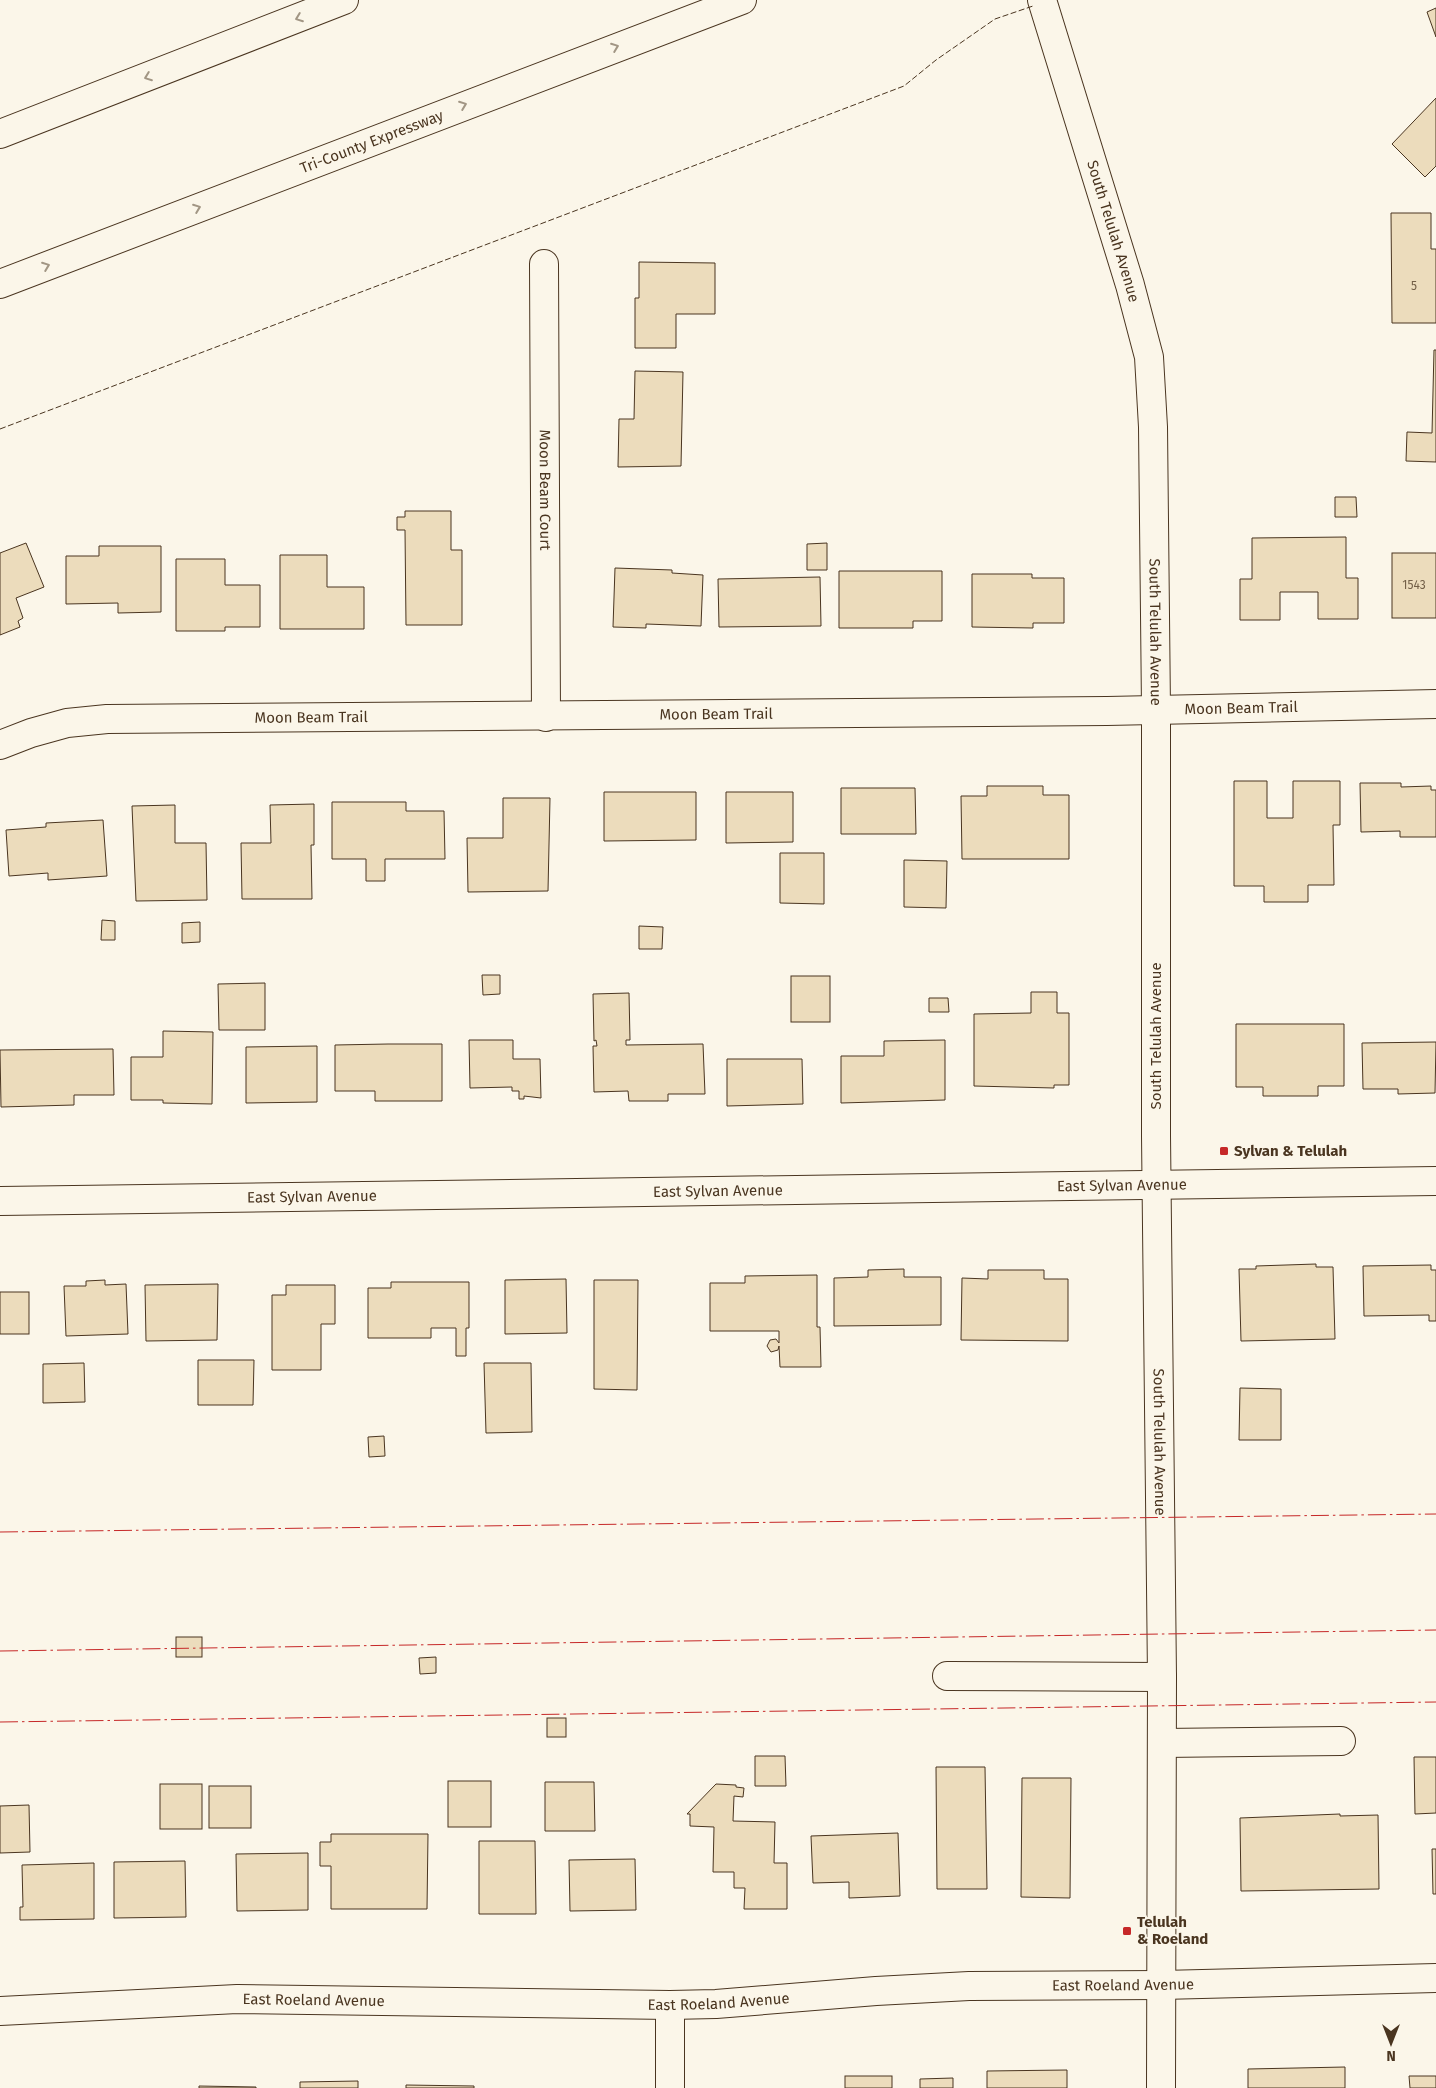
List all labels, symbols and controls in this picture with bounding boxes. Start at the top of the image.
one-way arrow [295,11,304,22]
one-way arrow [610,43,619,54]
one-way arrow [144,71,152,81]
one-way arrow [458,101,467,112]
street label: Tri-County Expressway [298,106,446,177]
street label: South Telulah Avenue [1083,158,1143,304]
one-way arrow [192,204,201,214]
one-way arrow [41,262,49,272]
house number: 5 [1411,279,1417,293]
street label: Moon Beam Court [536,429,554,551]
street label: South Telulah Avenue [1145,558,1165,706]
house number: 1543 [1402,578,1426,592]
street label: Moon Beam Trail [1184,698,1299,718]
street label: Moon Beam Trail [659,705,774,724]
street label: Moon Beam Trail [254,708,369,727]
street label: South Telulah Avenue [1147,962,1165,1110]
place label: Sylvan & Telulah [1234,1142,1347,1160]
marker: Sylvan & Telulah [1218,1145,1230,1157]
street label: East Sylvan Avenue [1057,1175,1187,1195]
street label: East Sylvan Avenue [653,1181,783,1201]
street label: East Sylvan Avenue [247,1187,377,1207]
street label: South Telulah Avenue [1150,1368,1169,1516]
place label: Telulah & Roeland [1137,1913,1208,1948]
marker: Telulah & Roeland [1121,1925,1133,1937]
street label: East Roeland Avenue [1052,1975,1194,1995]
street label: East Roeland Avenue [647,1989,790,2014]
street label: East Roeland Avenue [242,1990,385,2010]
north arrow [1366,2018,1416,2068]
text: N [1386,2047,1396,2064]

